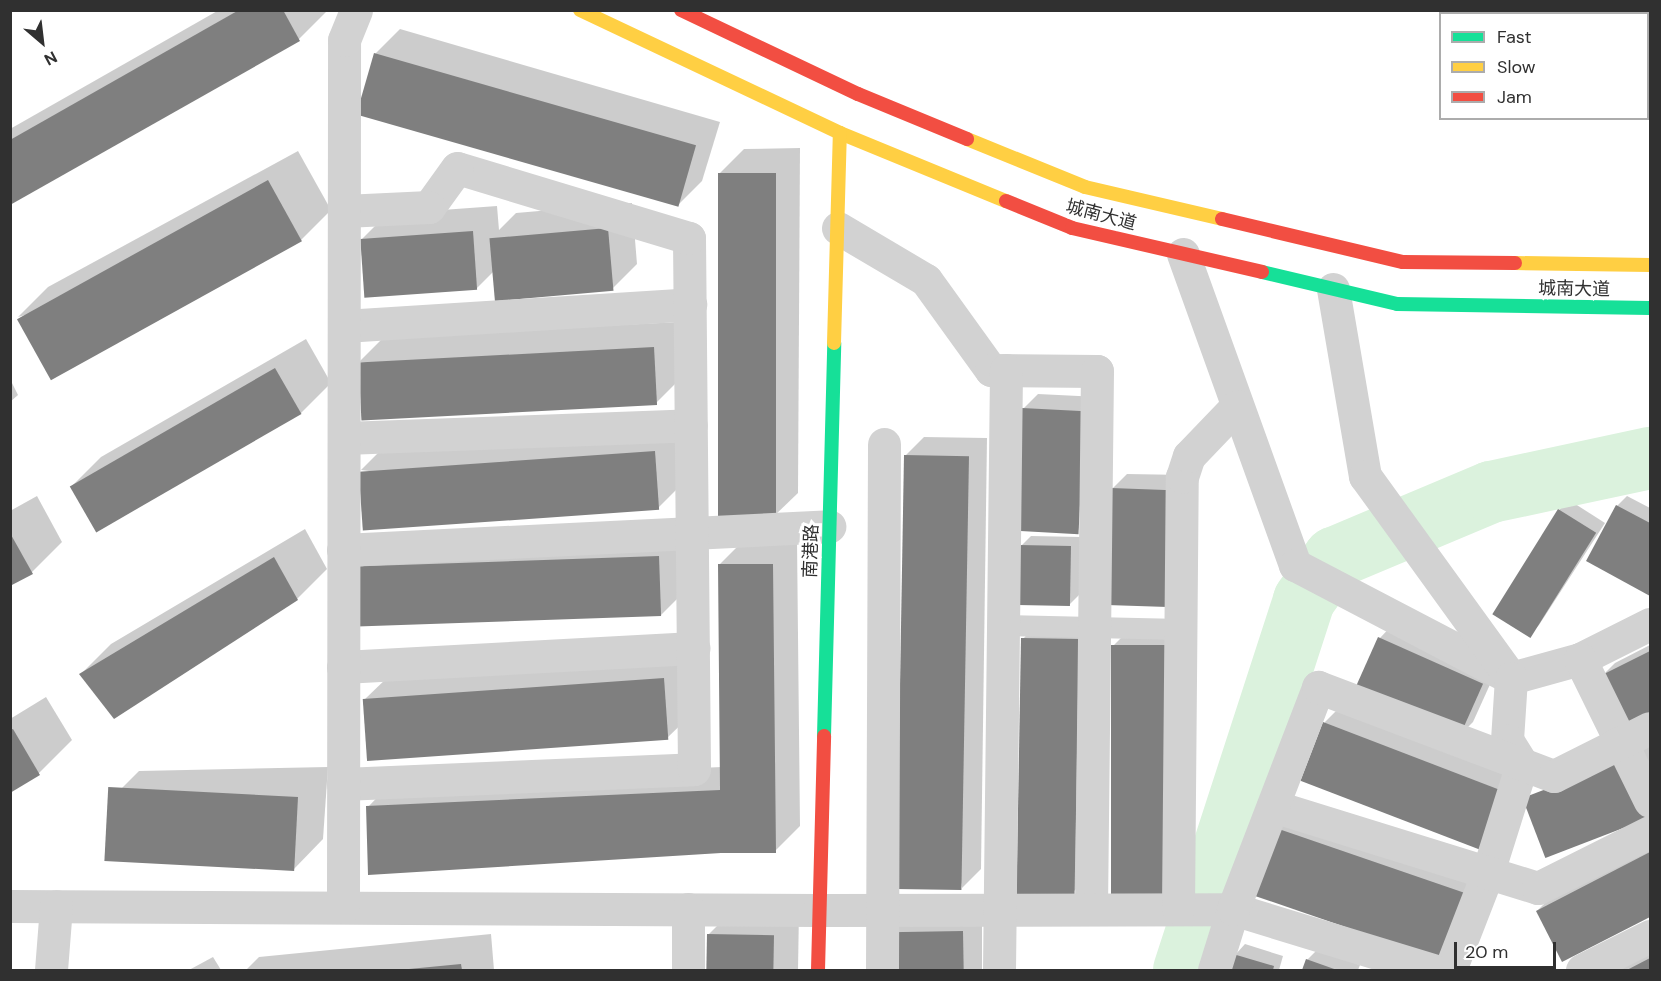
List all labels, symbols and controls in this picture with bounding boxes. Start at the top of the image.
north arrow [12,12,72,72]
legend [1439,12,1649,120]
text: Fast [1497,25,1532,49]
text: N [41,46,61,70]
text: Slow [1497,55,1536,79]
text: Jam [1497,85,1532,109]
street label: 城南大道 [1063,195,1139,235]
street label: 城南大道 [1538,278,1610,300]
street label: 南港路 [799,524,823,578]
scale bar [1457,930,1559,968]
text: 20 m [1465,940,1508,964]

